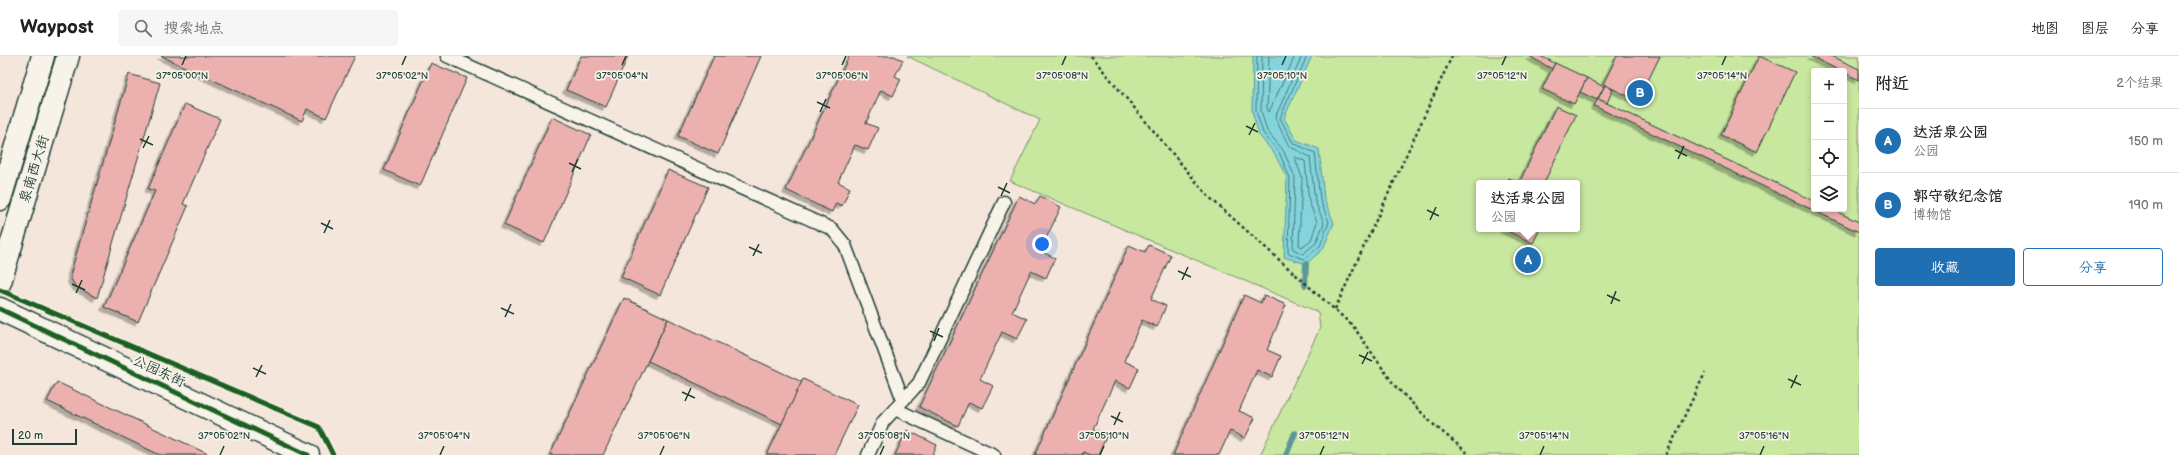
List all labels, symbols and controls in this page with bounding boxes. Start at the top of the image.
search box [118,10,398,46]
text: Waypost [20,16,94,39]
icon: search [132,17,154,39]
text: 搜索地点 [164,19,224,38]
text: 地图 [2031,20,2059,37]
text: 图层 [2081,20,2109,37]
text: 分享 [2131,20,2159,37]
map controls [1811,68,1847,212]
button: + [1811,68,1847,104]
text: 37°05'00"N [156,70,208,82]
text: 37°05'02"N [376,70,428,82]
text: 37°05'04"N [596,70,648,82]
text: 37°05'06"N [816,70,868,82]
text: 37°05'08"N [1036,70,1088,82]
text: 37°05'10"N [1257,70,1307,82]
text: 37°05'12"N [1477,70,1527,82]
text: 37°05'14"N [1697,70,1747,82]
text: 附近 [1875,74,1909,94]
text: 2个结果 [2116,75,2163,91]
pin: B [1627,78,1653,108]
button: − [1811,104,1847,140]
text: 达活泉公园 [1913,123,1988,142]
street label: 泉南西大街 [16,133,52,205]
text: A [1884,133,1892,149]
text: 150 m [2129,133,2163,149]
button: locate [1811,140,1847,176]
text: 公园 [1913,143,1939,159]
button: layers [1811,176,1847,212]
popup [1476,180,1580,232]
text: 郭守敬纪念馆 [1913,187,2003,206]
text: 达活泉公园 [1490,189,1566,208]
text: B [1883,197,1893,213]
text: 190 m [2129,197,2163,213]
text: 博物馆 [1913,207,1952,223]
text: 公园 [1490,209,1517,225]
your location [1032,234,1052,254]
pin: A [1515,245,1541,275]
button: 收藏 [1875,248,2015,286]
button: 分享 [2023,248,2163,286]
street label: 公园东街 [130,351,188,391]
scale bar [12,427,77,446]
text: 20 m [18,429,43,442]
text: 37°05'02"N [198,430,250,442]
text: 37°05'04"N [418,430,470,442]
text: 37°05'06"N [638,430,690,442]
text: 37°05'08"N [858,430,910,442]
text: 37°05'10"N [1079,430,1129,442]
text: 37°05'12"N [1299,430,1349,442]
text: 37°05'14"N [1519,430,1569,442]
text: 37°05'16"N [1739,430,1789,442]

